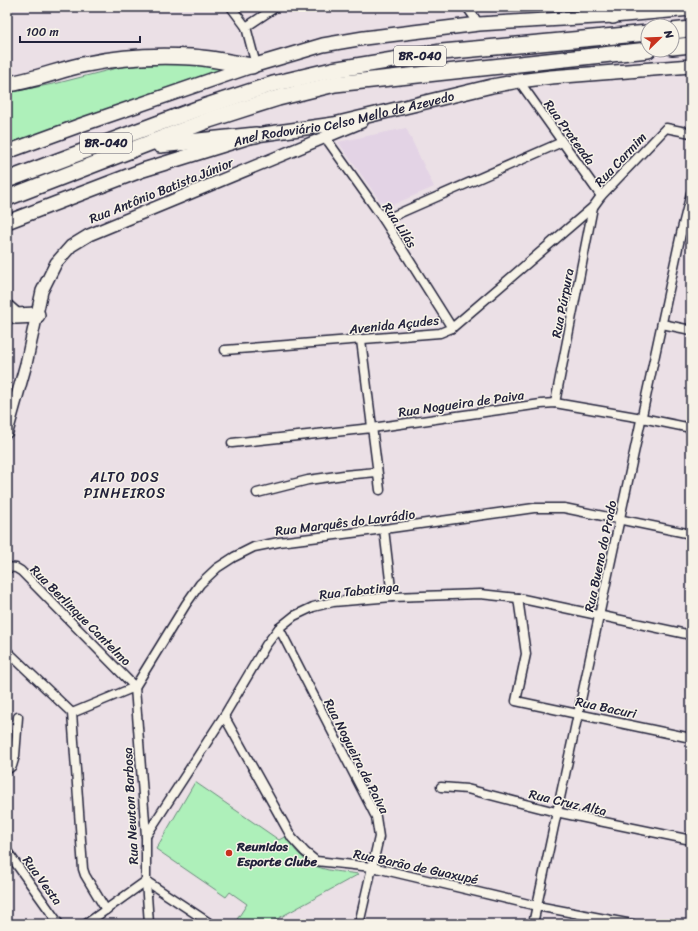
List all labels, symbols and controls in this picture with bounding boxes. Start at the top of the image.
scale bar [20,18,140,44]
north arrow [640,18,680,58]
text: 100 m [26,21,59,43]
text: N [658,26,679,42]
road number: BR-040 [394,46,446,66]
street label: Anel Rodoviário Celso Mello de Azevedo [229,84,457,154]
street label: Rua Prateada [538,95,602,170]
street label: Rua Carmim [589,127,652,192]
road number: BR-040 [80,133,132,153]
street label: Rua Antônio Batista Júnior [86,151,237,230]
street label: Rua Lilás [376,198,423,253]
street label: Rua Púrpura [544,266,581,340]
street label: Avenida Açudes [347,308,440,341]
street label: Rua Nogueira de Paiva [397,383,526,424]
district label: ALTO DOS PINHEIROS [84,465,166,506]
street label: Rua Bueno do Prado [577,498,624,614]
street label: Rua Marquês do Lavrádio [274,502,417,542]
street label: Rua Berlinque Cantelmo [25,559,137,672]
street label: Rua Tabatinga [318,575,401,606]
street label: Rua Bacuri [573,690,639,725]
street label: Rua Nogueira de Paiva [318,694,396,818]
street label: Rua Newton Barbosa [116,746,145,865]
street label: Rua Cruz Alta [527,782,610,823]
place label: Reunidos Esporte Clube [236,835,317,873]
street label: Rua Barão de Guaxupé [351,842,481,891]
marker: Reunidos Esporte Clube [224,848,234,858]
street label: Rua Vesta [17,850,69,910]

